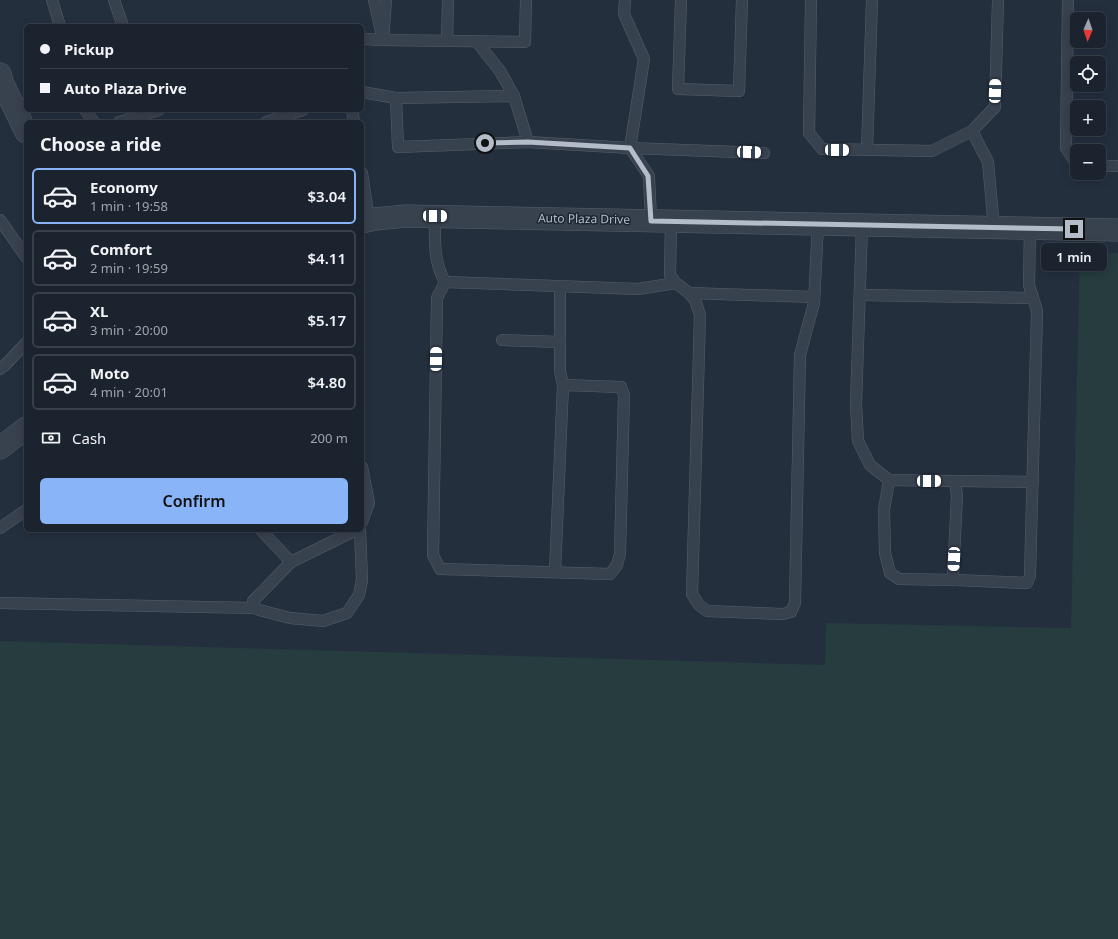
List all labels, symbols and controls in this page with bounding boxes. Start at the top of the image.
north arrow [1070,12,1106,48]
map controls [1070,12,1106,180]
text: Pickup [64,39,114,59]
button: locate [1070,56,1106,92]
text: Auto Plaza Drive [64,78,187,98]
car [989,79,1001,103]
button: + [1070,100,1106,136]
text: Choose a ride [40,132,161,156]
route start [476,134,494,152]
car [825,144,849,156]
button: − [1070,144,1106,180]
car [737,146,761,158]
text: Economy [90,177,158,197]
icon: car [42,178,78,214]
text: $3.04 [308,186,346,206]
text: 1 min · 19:58 [90,197,168,215]
street label: Auto Plaza Drive [538,209,630,228]
car [423,210,447,222]
route end [1065,220,1083,238]
text: Comfort [90,239,152,259]
icon: car [42,240,78,276]
callout: 1 min [1041,243,1107,271]
text: $4.11 [308,248,346,268]
text: 1 min [1056,248,1092,266]
text: 2 min · 19:59 [90,259,168,277]
text: XL [90,301,108,321]
icon: car [42,302,78,338]
text: $5.17 [308,310,346,330]
text: 3 min · 20:00 [90,321,168,339]
car [430,347,442,371]
text: Moto [90,363,129,383]
icon: car [42,364,78,400]
text: $4.80 [308,372,346,392]
text: 4 min · 20:01 [90,383,168,401]
icon: cash [40,427,62,449]
text: Cash [72,428,106,448]
text: 200 m [310,429,348,447]
car [917,475,941,487]
button: Confirm [40,478,348,524]
car [947,547,961,571]

